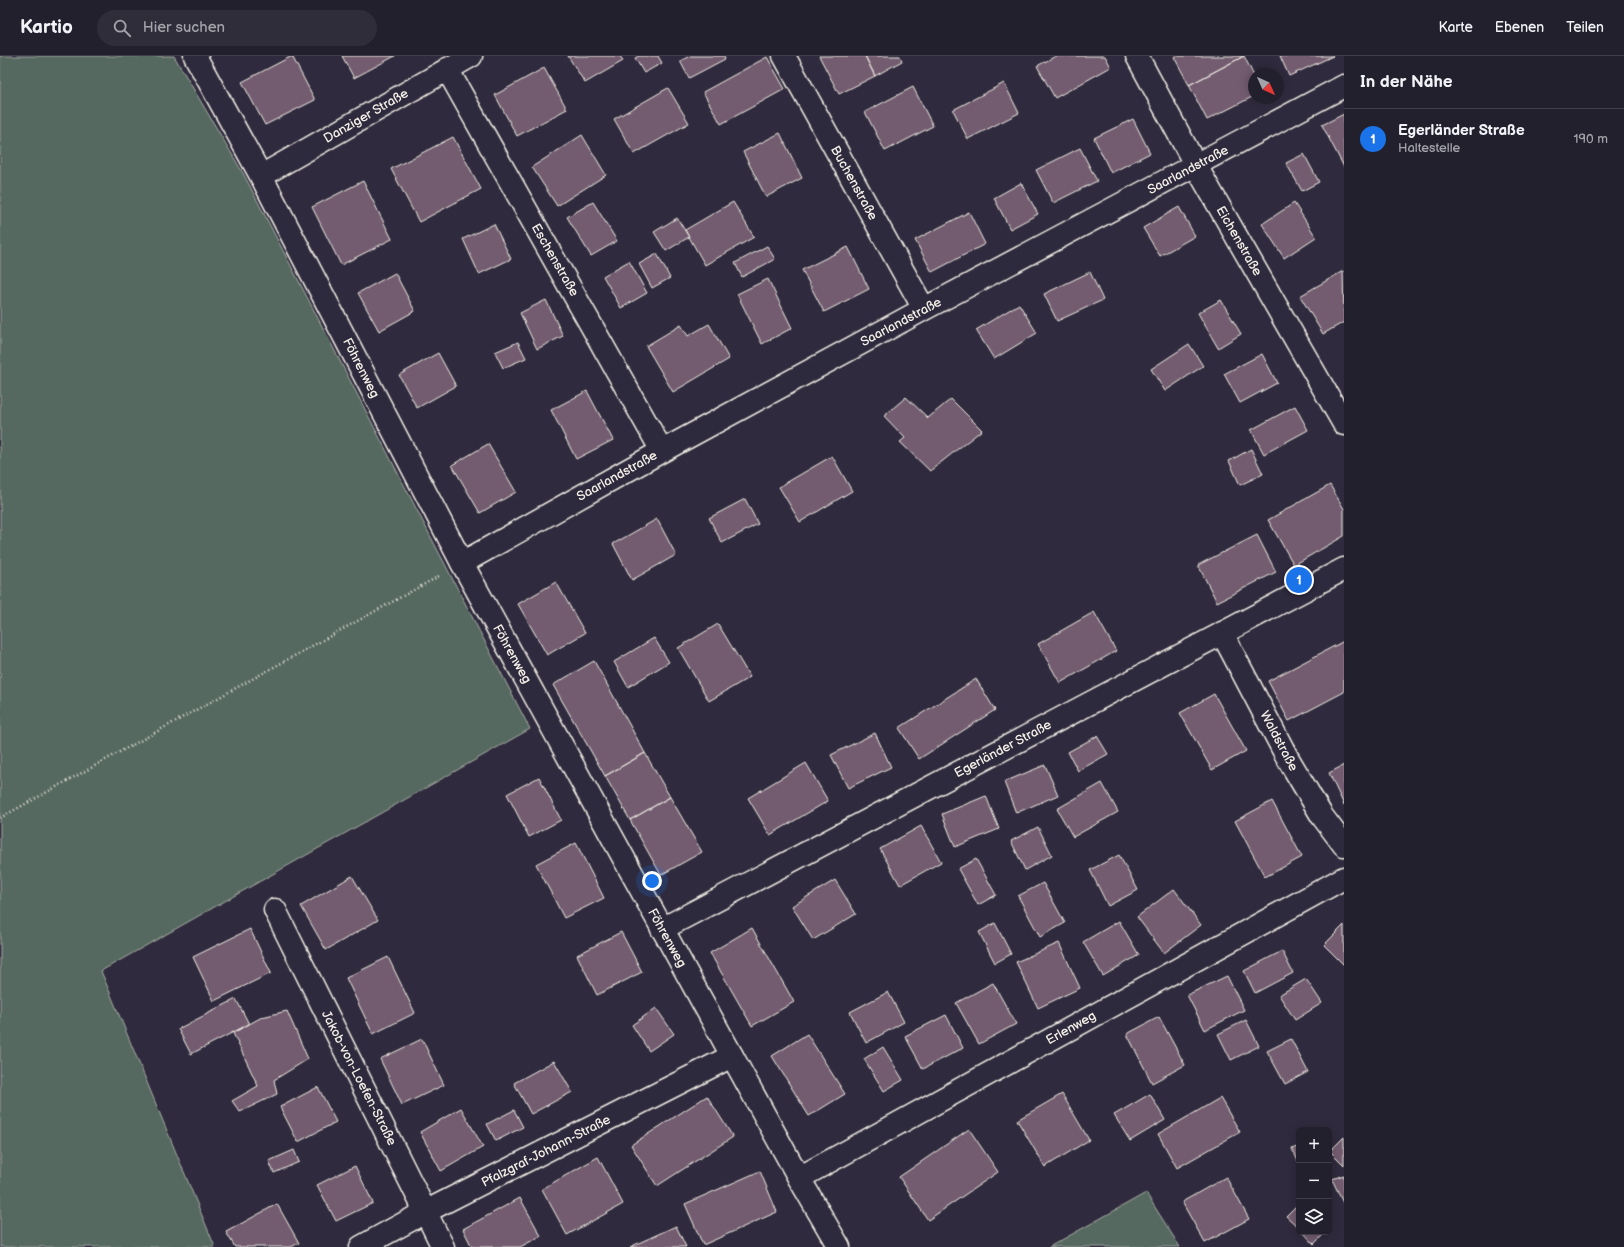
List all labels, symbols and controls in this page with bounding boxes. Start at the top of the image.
search box [97,10,377,46]
text: Kartio [20,16,73,39]
icon: search [111,17,133,39]
text: Hier suchen [143,18,225,37]
text: Karte [1439,19,1473,36]
text: Ebenen [1495,19,1544,36]
text: Teilen [1566,19,1604,36]
north arrow [1248,68,1284,104]
text: In der Nähe [1360,72,1453,92]
street label: Danziger Straße [321,85,411,147]
text: Egerländer Straße [1398,121,1525,140]
text: 1 [1370,131,1376,147]
text: 190 m [1574,131,1608,147]
text: Haltestelle [1398,140,1460,156]
street label: Saarlandstraße [1145,142,1231,198]
street label: Buchenstraße [827,143,881,223]
street label: Eichenstraße [1213,203,1266,279]
street label: Eschenstraße [528,221,582,299]
street label: Saarlandstraße [858,294,944,350]
street label: Föhrenweg [339,335,383,401]
street label: Saarlandstraße [574,447,660,505]
pin: 1 [1286,565,1312,595]
street label: Föhrenweg [489,622,535,686]
street label: Waldstraße [1256,708,1302,774]
street label: Egerländer Straße [952,717,1055,781]
your location [642,871,662,891]
street label: Föhrenweg [644,906,690,970]
street label: Jakob-von-Loefen-Straße [318,1008,400,1148]
street label: Erlenweg [1043,1008,1099,1048]
street label: Pfalzgraf-Johann-Straße [479,1111,613,1190]
map controls [1296,1127,1332,1235]
button: + [1296,1127,1332,1163]
button: − [1296,1163,1332,1199]
button: layers [1296,1199,1332,1235]

